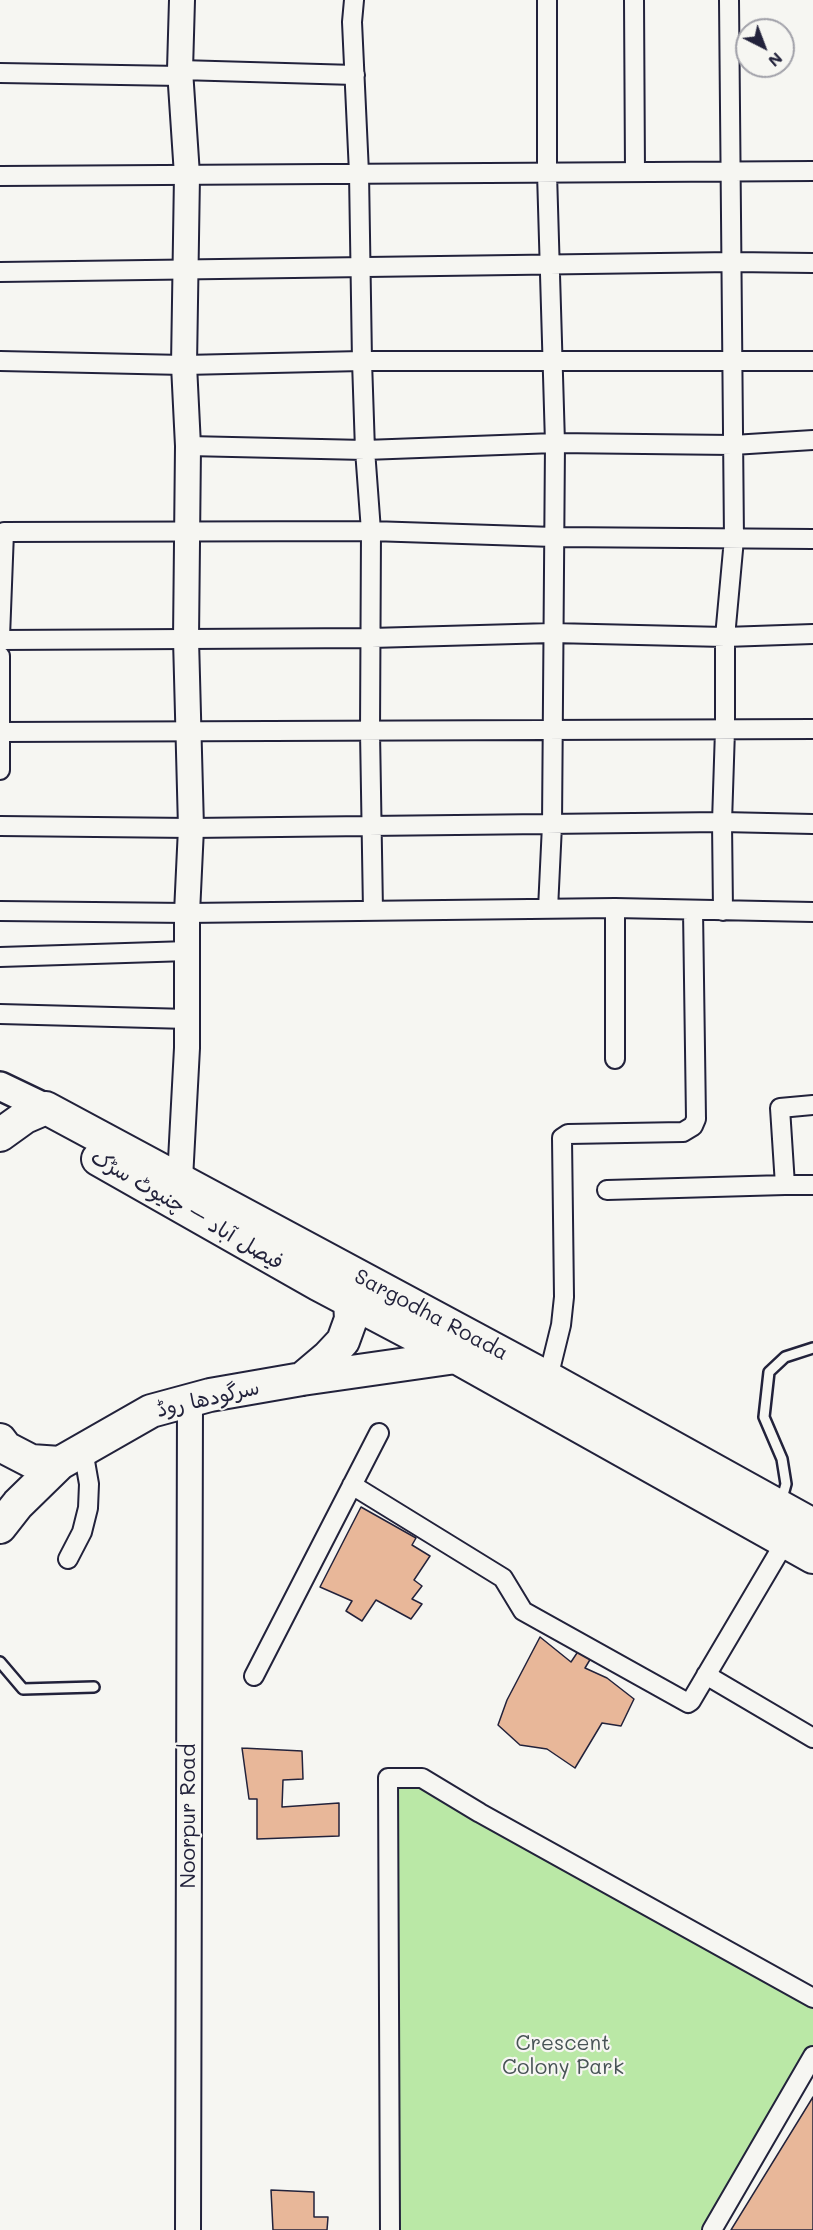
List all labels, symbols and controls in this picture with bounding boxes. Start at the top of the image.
north arrow [735,18,795,78]
text: N [764,48,788,72]
street label: فیصل آباد – چنیوٹ سڑک [86,1144,288,1276]
street label: Sargodha Roada [350,1264,512,1366]
street label: سرگودھا روڈ [154,1375,262,1423]
street label: Noorpur Road [176,1744,202,1888]
park label: Crescent Colony Park [502,2031,624,2081]

